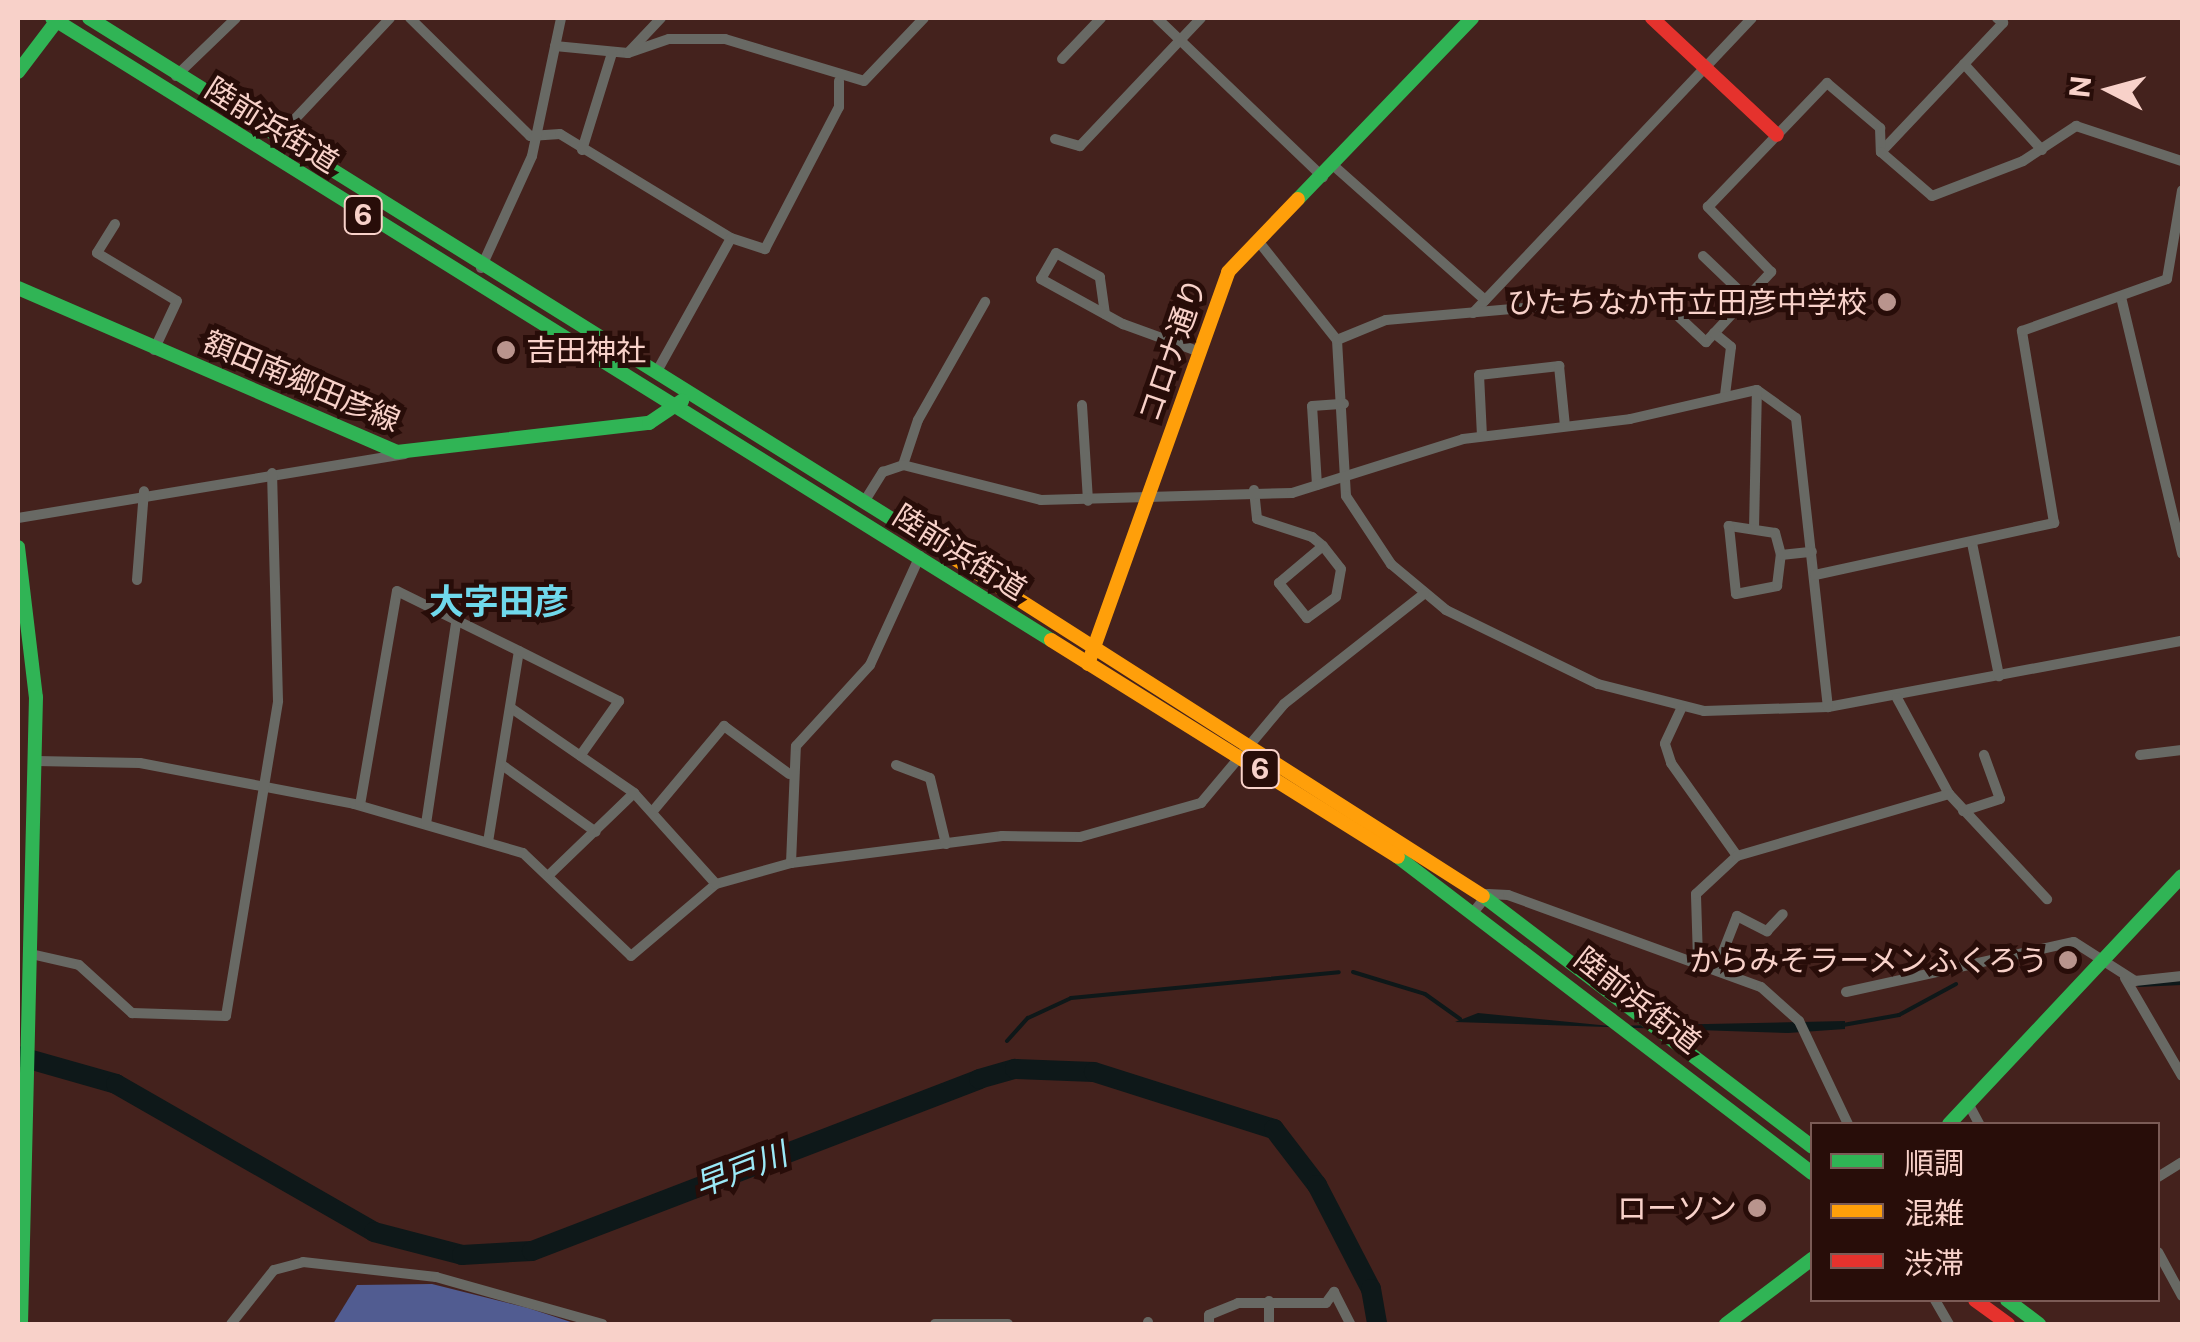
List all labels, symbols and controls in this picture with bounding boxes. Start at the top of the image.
north arrow [2060,40,2160,140]
street label: 陸前浜街道 [199,70,345,180]
text: N [2062,74,2097,99]
road number: 6 [343,192,383,238]
street label: コロナ通り [1131,273,1213,427]
place label: ひたちなか市立田彦中学校 [1507,284,1867,320]
marker: ひたちなか市立田彦中学校 [1876,291,1898,313]
street label: 額田南郷田彦線 [198,323,406,439]
place label: 吉田神社 [526,332,646,368]
marker: 吉田神社 [495,339,517,361]
street label: 陸前浜街道 [887,497,1033,607]
district label: 大字田彦 [429,581,569,623]
road number: 6 [1240,746,1280,792]
street label: 陸前浜街道 [1568,940,1708,1060]
place label: からみそラーメンふくろう [1688,942,2048,978]
marker: からみそラーメンふくろう [2057,949,2079,971]
legend [1810,1122,2160,1302]
water label: 早戸川 [689,1135,793,1205]
text: 順調 [1904,1145,1964,1181]
place label: ローソン [1617,1190,1737,1226]
text: 混雑 [1904,1195,1964,1231]
marker: ローソン [1746,1197,1768,1219]
text: 渋滞 [1904,1245,1964,1281]

